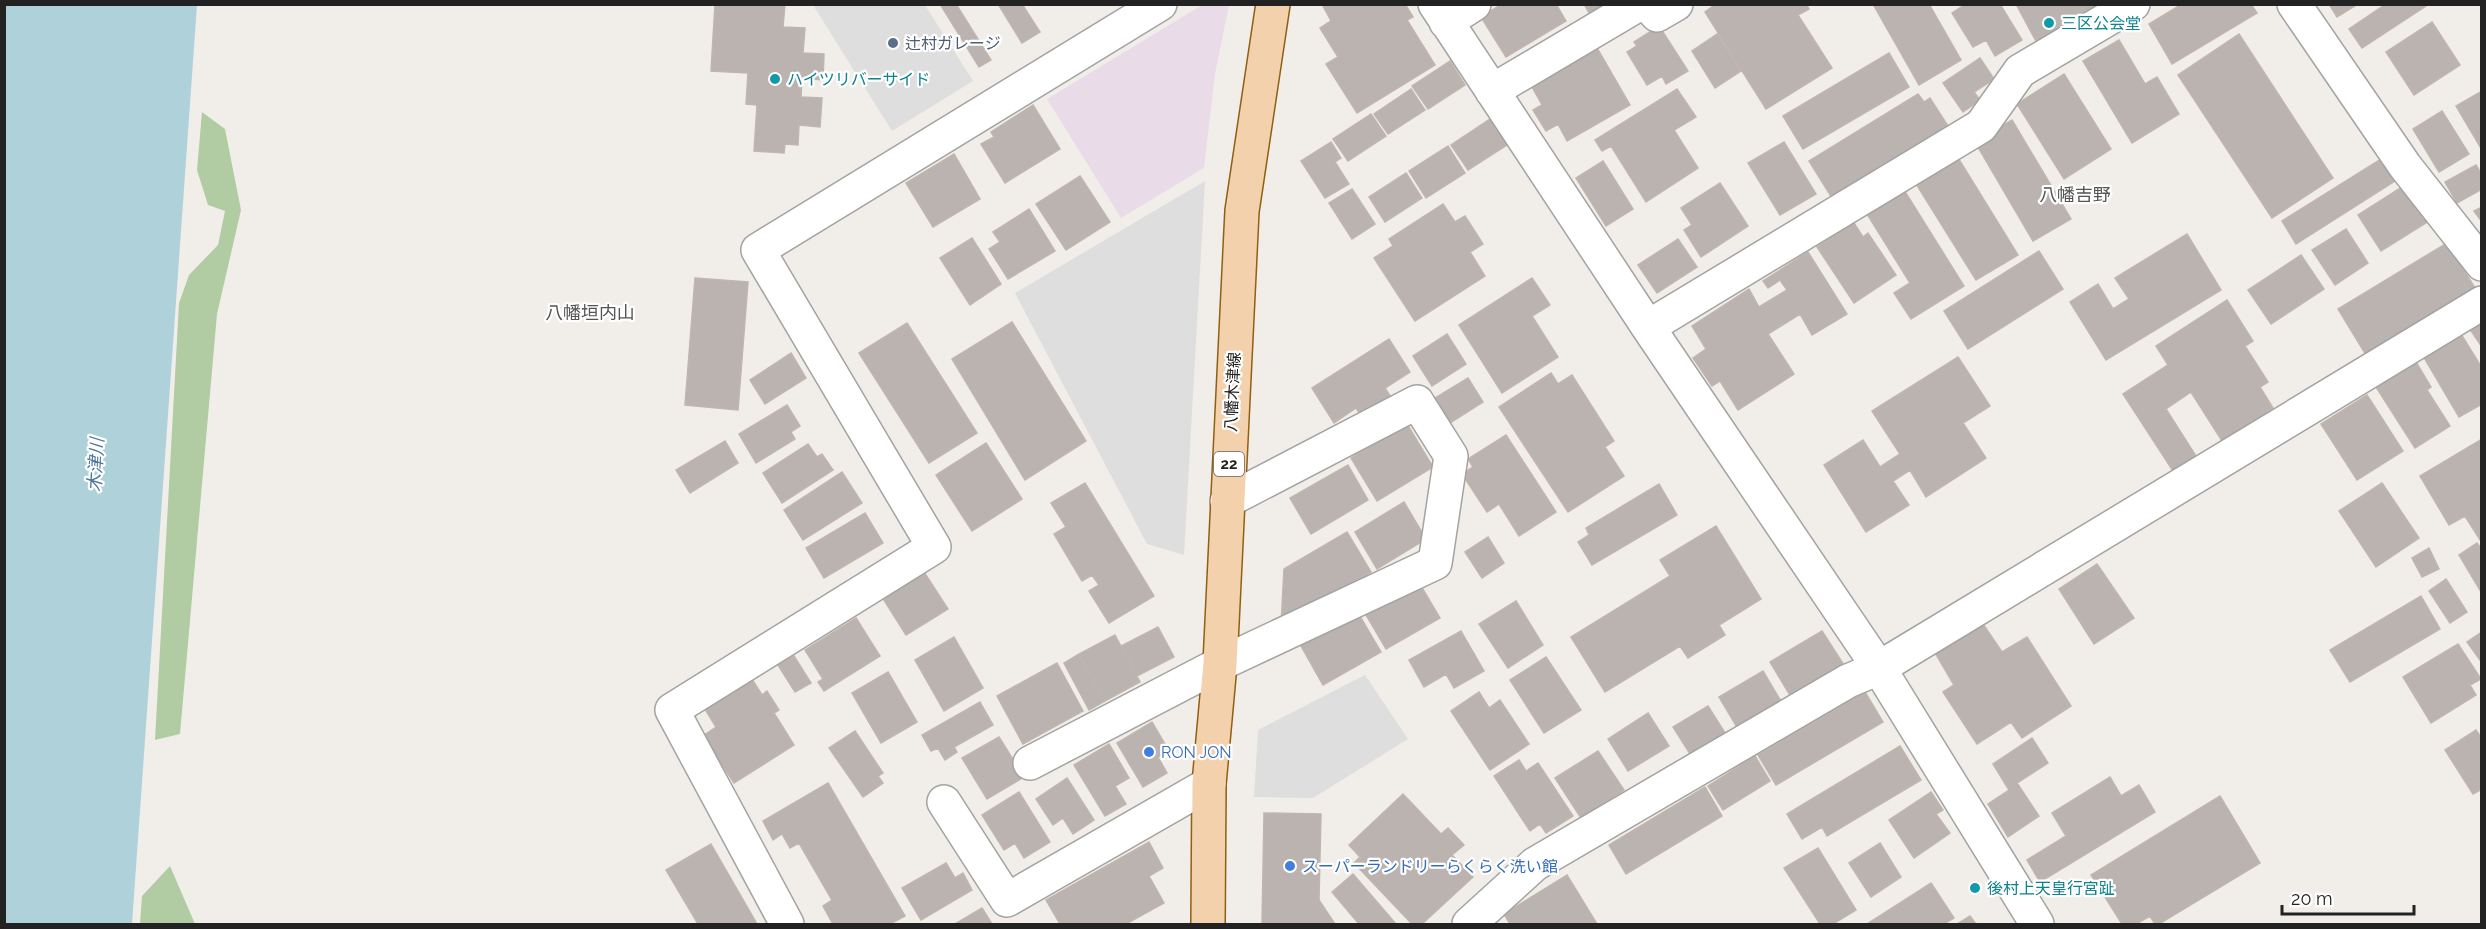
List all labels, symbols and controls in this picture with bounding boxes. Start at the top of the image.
place label: 三区公会堂 [2061,14,2141,33]
marker: 三区公会堂 [2042,16,2056,30]
place label: 辻村ガレージ [905,34,1001,53]
marker: 辻村ガレージ [886,36,900,50]
place label: ハイツリバーサイド [787,70,930,89]
marker: ハイツリバーサイド [768,72,782,86]
district label: 八幡吉野 [2039,184,2111,205]
district label: 八幡垣内山 [545,302,635,323]
street label: 八幡木津線 [1221,352,1244,432]
water label: 木津川 [84,435,108,492]
road number: 22 [1214,452,1244,476]
place label: RON JON [1161,743,1232,762]
marker: RON JON [1142,745,1156,759]
place label: スーパーランドリーらくらく洗い館 [1302,857,1558,876]
marker: スーパーランドリーらくらく洗い館 [1283,859,1297,873]
scale bar [2282,878,2414,916]
place label: 後村上天皇行宮趾 [1987,879,2115,898]
marker: 後村上天皇行宮趾 [1968,881,1982,895]
text: 20 m [2291,888,2333,909]

